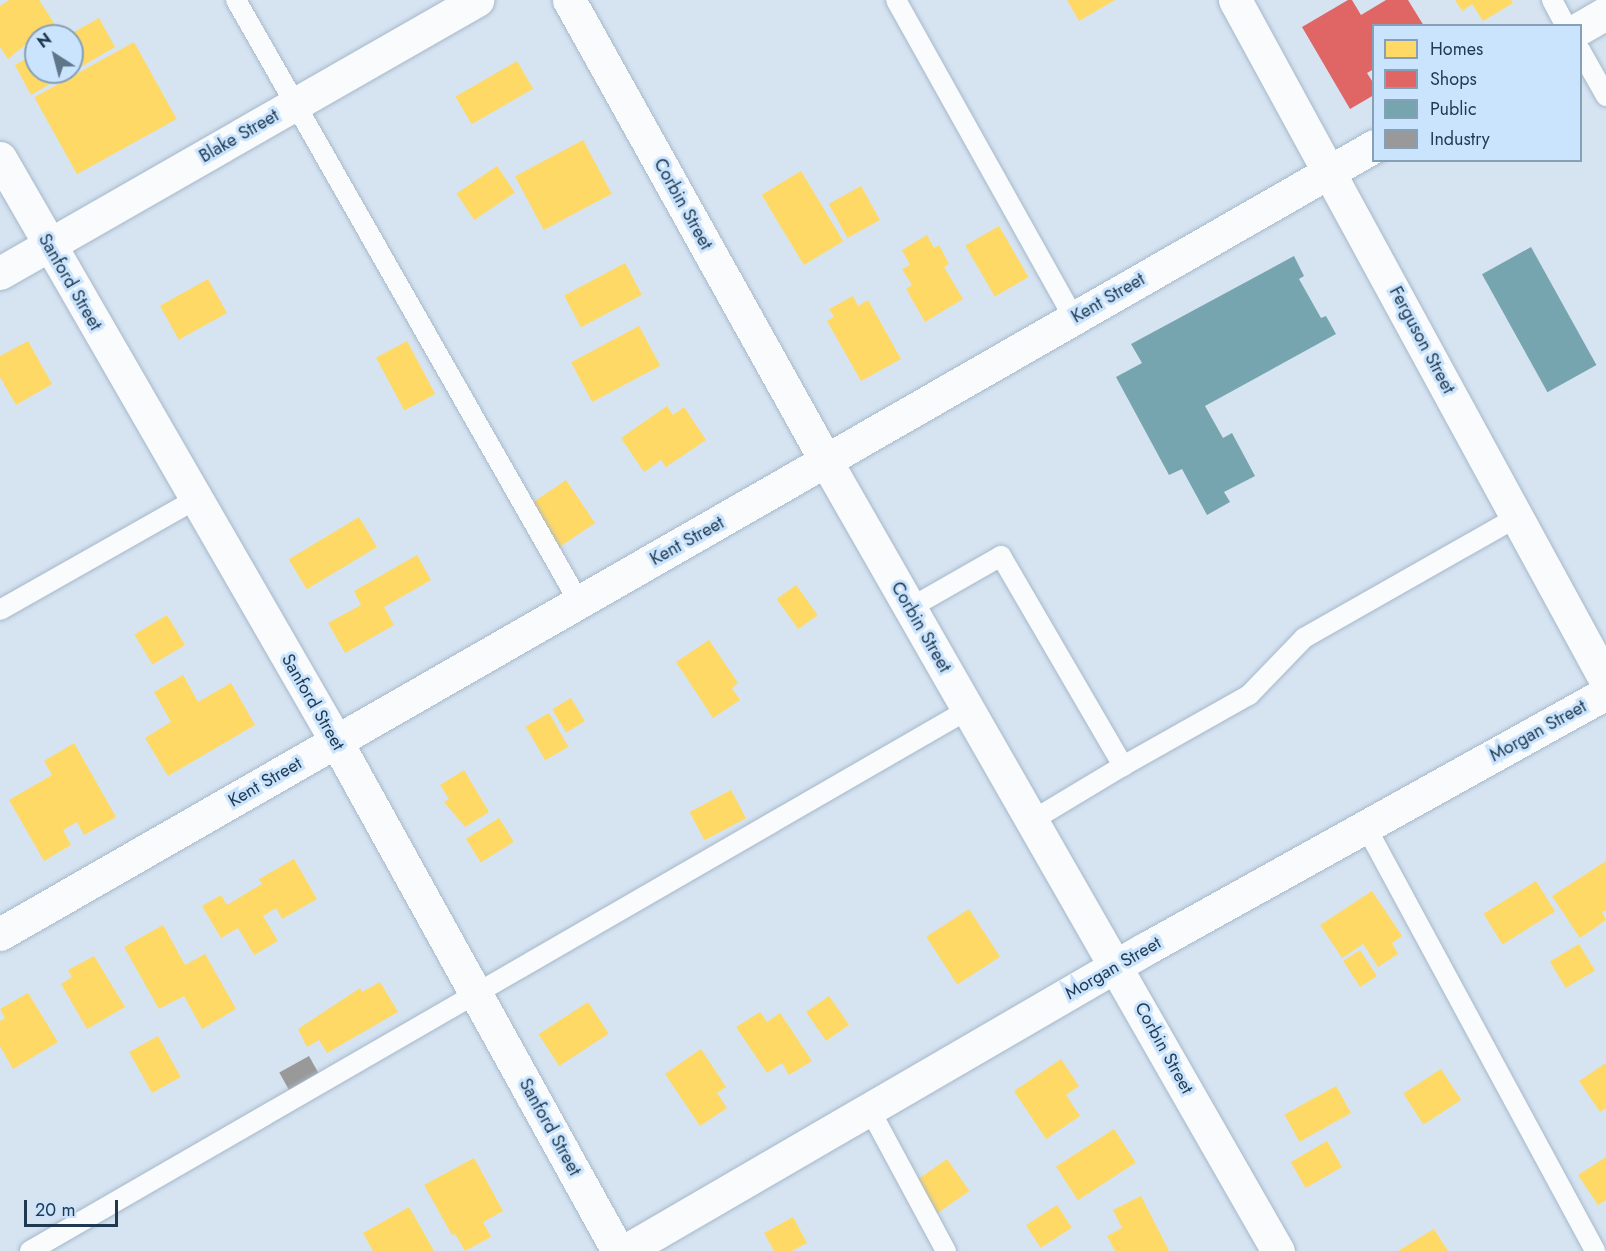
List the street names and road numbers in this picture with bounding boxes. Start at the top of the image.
street label: Blake Street [195,105,283,167]
street label: Corbin Street [649,155,717,253]
street label: Sanford Street [34,230,106,334]
street label: Kent Street [1068,268,1148,328]
street label: Ferguson Street [1385,283,1459,397]
street label: Kent Street [646,512,728,570]
street label: Corbin Street [886,578,956,676]
street label: Sanford Street [277,650,349,754]
street label: Morgan Street [1486,696,1590,766]
street label: Kent Street [225,752,305,812]
street label: Morgan Street [1061,932,1165,1004]
street label: Corbin Street [1130,999,1198,1097]
street label: Sanford Street [514,1075,586,1179]

